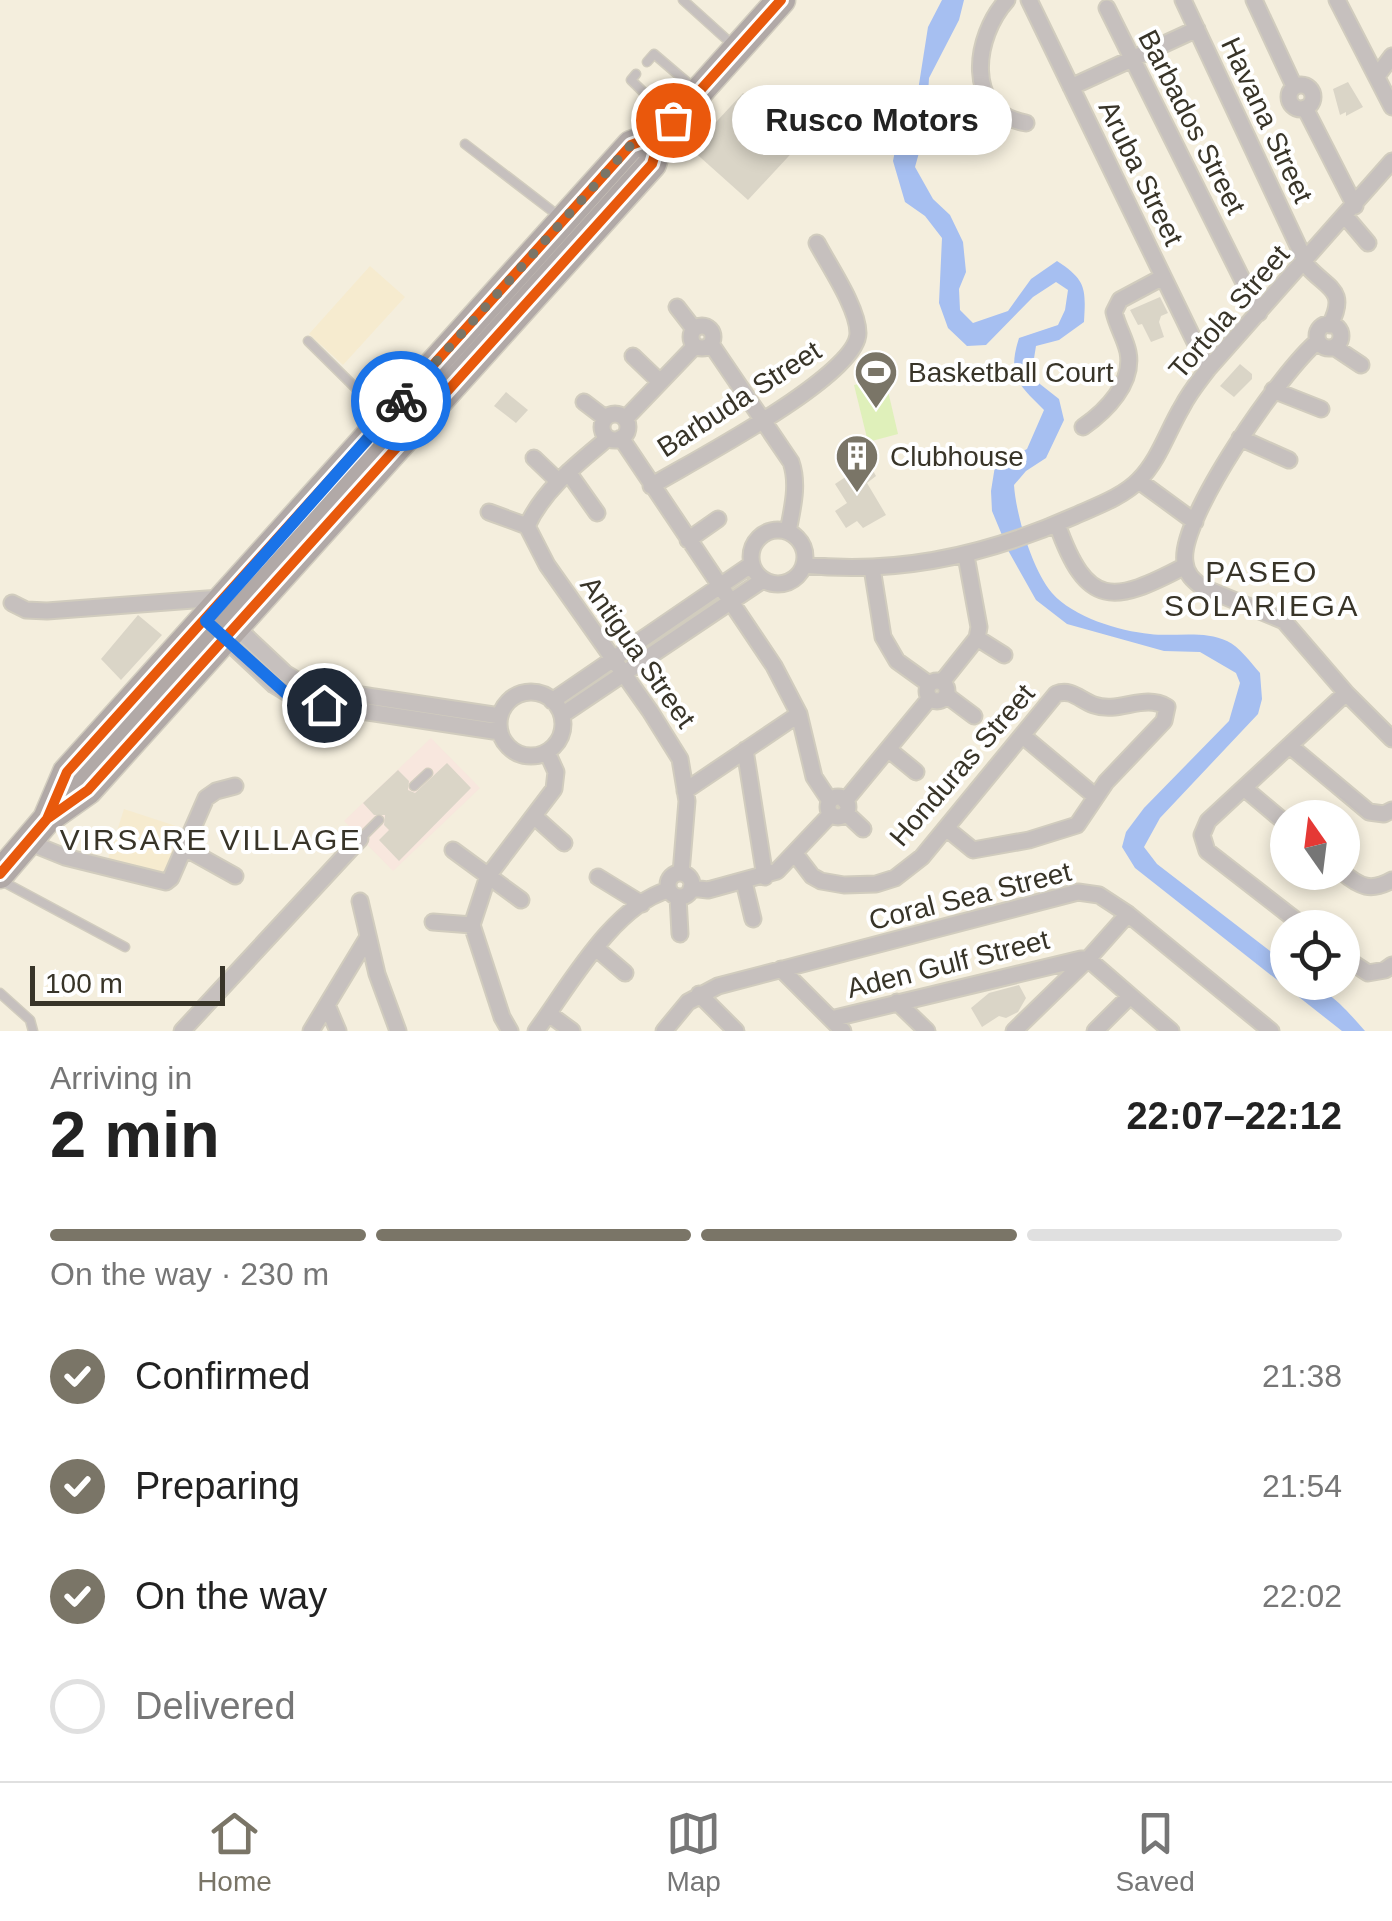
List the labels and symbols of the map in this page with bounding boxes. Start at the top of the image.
street label: Barbados Street [1132,25,1252,219]
street label: Havana Street [1215,32,1319,208]
pin [631,78,716,163]
callout: Rusco Motors [733,85,1013,155]
street label: Aruba Street [1093,96,1189,251]
street label: Tortola Street [1163,239,1295,385]
street label: Barbuda Street [652,335,827,463]
sports icon: Basketball Court [853,349,899,410]
courier [351,351,451,451]
place label: Basketball Court [908,357,1114,388]
building icon: Clubhouse [834,433,880,494]
place label: Clubhouse [890,441,1024,472]
district label: PASEO SOLARIEGA [1164,555,1360,622]
street label: Antigua Street [574,570,702,734]
pin [282,663,367,748]
street label: Honduras Street [883,678,1041,852]
north arrow [1270,800,1360,890]
district label: VIRSARE VILLAGE [60,823,362,856]
street label: Coral Sea Street [866,856,1074,936]
street label: Aden Gulf Street [844,924,1052,1004]
scale bar [30,961,225,1006]

